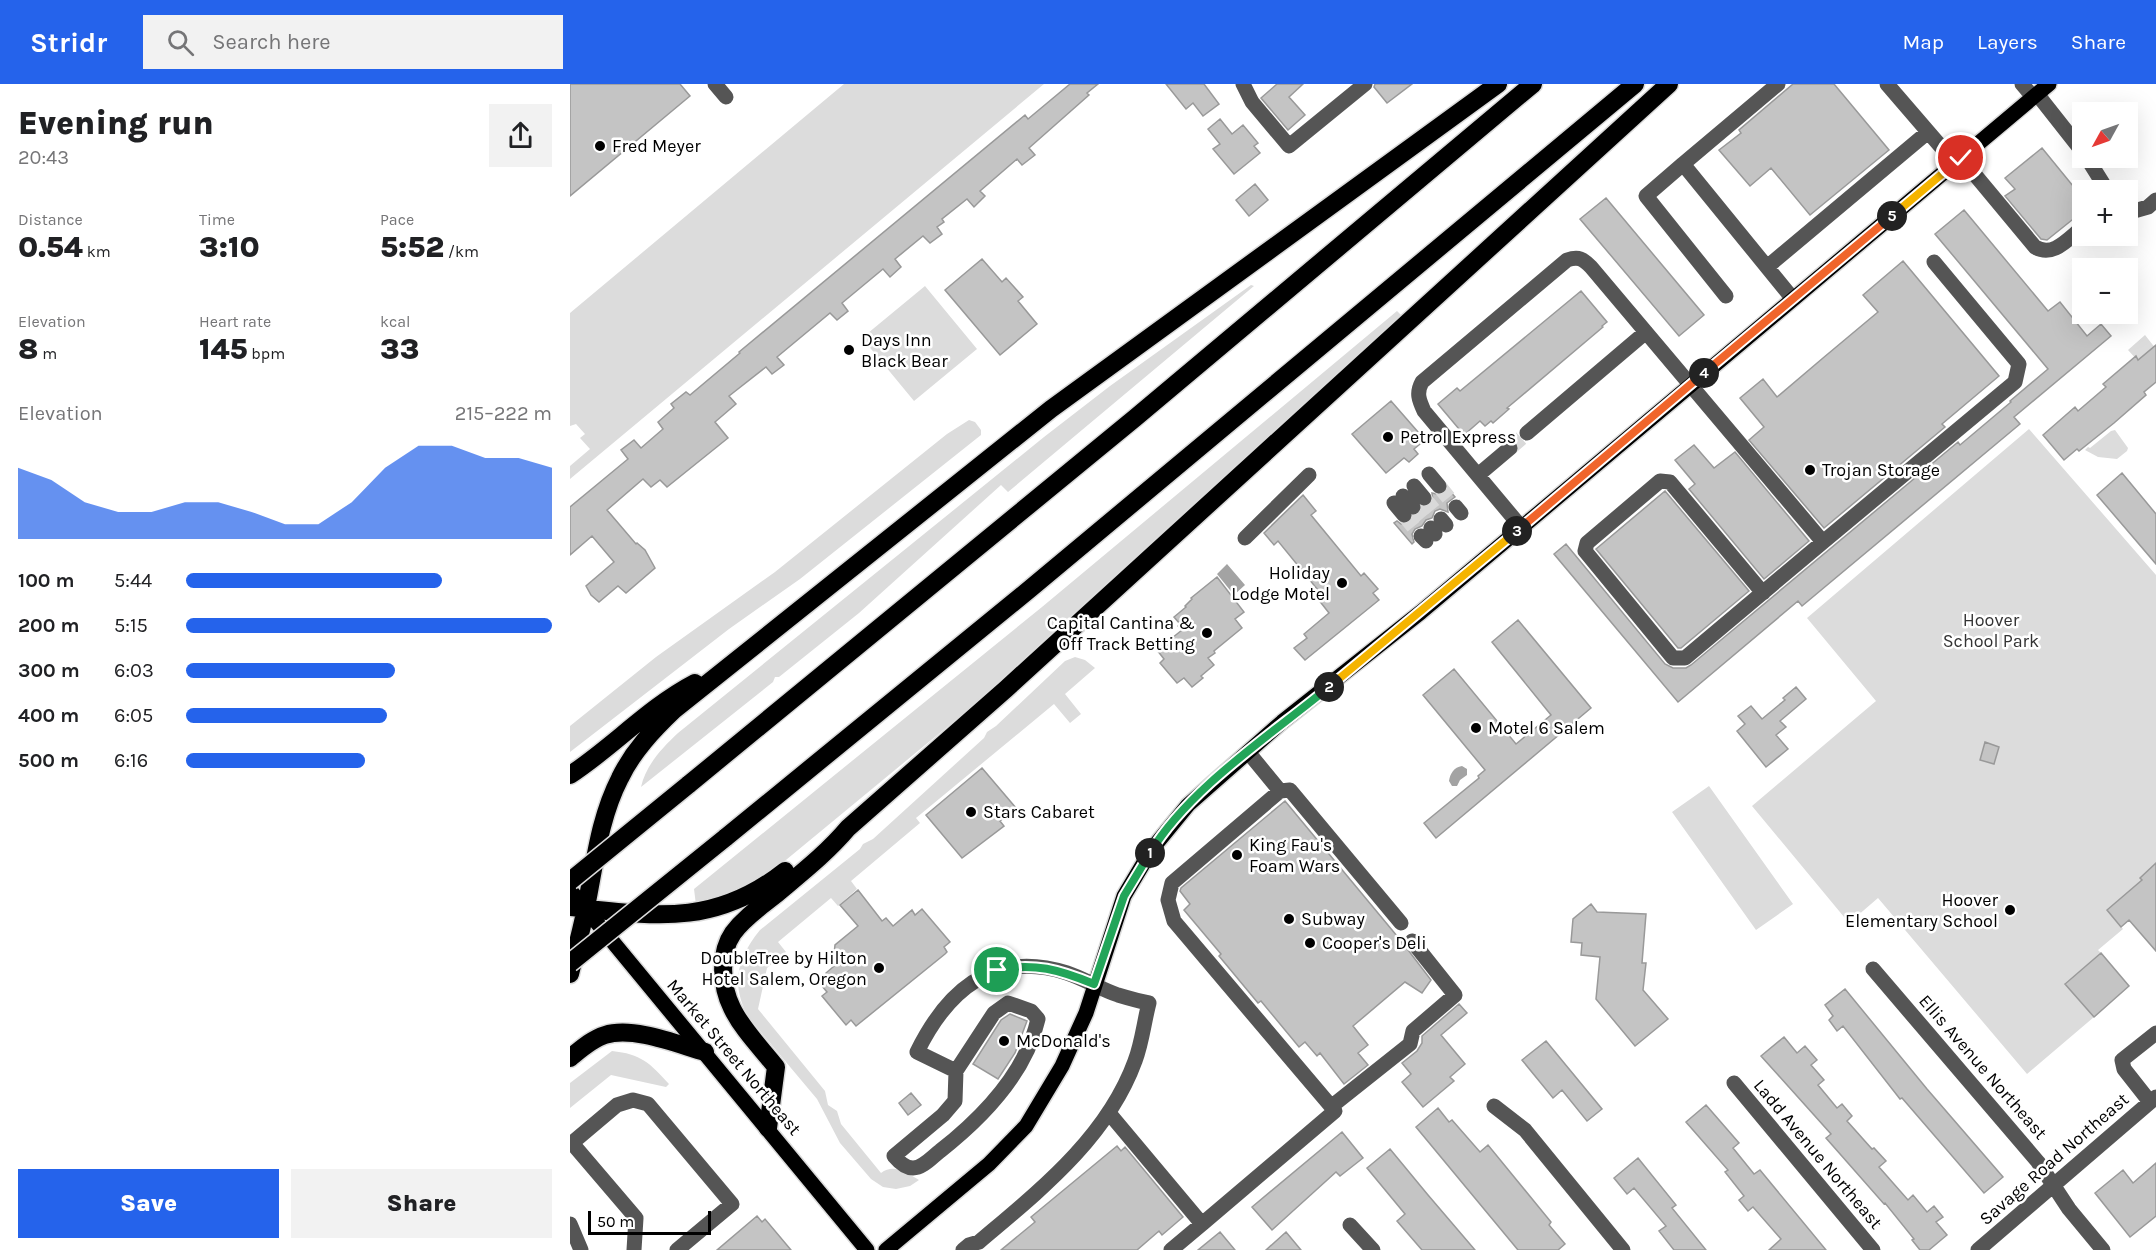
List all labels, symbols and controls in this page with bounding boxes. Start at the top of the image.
search box [143,15,563,69]
text: Stridr [30,26,107,59]
icon: search [164,26,197,59]
text: Search here [212,29,331,55]
text: Map [1902,30,1944,54]
text: Layers [1977,30,2038,54]
text: Share [2071,30,2126,54]
north arrow [2072,102,2138,168]
map controls [2072,102,2138,324]
text: Evening run [18,104,214,142]
button: share [489,104,552,167]
pin [1935,132,1986,183]
place label: Fred Meyer [612,135,701,157]
marker: Fred Meyer [593,139,607,153]
icon: check [1944,141,1977,174]
text: 20:43 [18,146,69,169]
button: + [2072,180,2138,246]
pin: 5 [1877,201,1907,231]
text: 5 [1887,206,1897,225]
text: Distance [18,210,83,229]
text: Time [199,210,235,229]
text: Pace [380,210,414,229]
text: 0.54 [18,229,83,265]
text: 3:10 [199,229,260,265]
text: 5:52 [380,229,444,265]
text: km [83,242,111,261]
text: /km [444,242,479,261]
button: − [2072,258,2138,324]
text: Elevation [18,312,86,331]
text: Heart rate [199,312,271,331]
text: kcal [380,312,411,331]
place label: Days Inn Black Bear [861,329,948,372]
text: 8 [18,331,38,367]
text: 145 [199,331,248,367]
text: 33 [380,331,419,367]
marker: Days Inn Black Bear [842,343,856,357]
text: m [38,344,57,363]
text: bpm [248,344,285,363]
pin: 4 [1689,358,1719,388]
text: 4 [1699,363,1709,382]
text: Elevation [18,402,103,425]
text: 215–222 m [455,402,552,425]
place label: Petrol Express [1400,426,1516,448]
marker: Petrol Express [1381,430,1395,444]
place label: Trojan Storage [1822,459,1940,481]
marker: Trojan Storage [1803,463,1817,477]
pin: 3 [1502,516,1532,546]
text: 3 [1512,521,1522,540]
place label: Holiday Lodge Motel [1231,562,1331,605]
text: 100 m [18,569,74,592]
text: 5:44 [114,569,152,592]
marker: Holiday Lodge Motel [1335,576,1349,590]
park label: Hoover School Park [1943,609,2039,652]
place label: Capital Cantina & Off Track Betting [1047,612,1195,655]
text: 200 m [18,614,79,637]
text: 5:15 [114,614,148,637]
marker: Capital Cantina & Off Track Betting [1200,626,1214,640]
text: 300 m [18,659,80,682]
text: 6:03 [114,659,154,682]
pin: 2 [1314,672,1344,702]
text: 2 [1324,677,1334,696]
text: 400 m [18,704,79,727]
text: 6:05 [114,704,153,727]
place label: Motel 6 Salem [1488,717,1605,739]
marker: Motel 6 Salem [1469,721,1483,735]
text: 500 m [18,749,79,772]
text: 6:16 [114,749,148,772]
place label: Stars Cabaret [983,801,1095,823]
marker: Stars Cabaret [964,805,978,819]
place label: King Fau's Foam Wars [1249,834,1340,877]
pin: 1 [1135,838,1165,868]
text: 1 [1147,843,1153,862]
marker: King Fau's Foam Wars [1230,848,1244,862]
place label: Hoover Elementary School [1845,889,1998,932]
marker: Hoover Elementary School [2003,903,2017,917]
place label: Subway [1301,908,1365,930]
marker: Subway [1282,912,1296,926]
place label: Cooper's Deli [1322,932,1427,954]
marker: Cooper's Deli [1303,936,1317,950]
pin [971,944,1022,995]
place label: DoubleTree by Hilton Hotel Salem, Oregon [700,947,867,990]
icon: arrive [980,953,1013,986]
marker: DoubleTree by Hilton Hotel Salem, Oregon [872,961,886,975]
street label: Market Street Northeast [662,974,806,1140]
street label: Ellis Avenue Northeast [1914,990,2052,1144]
place label: McDonald's [1016,1030,1111,1052]
marker: McDonald's [997,1034,1011,1048]
street label: Ladd Avenue Northeast [1749,1074,1887,1234]
street label: Savage Road Northeast [1975,1088,2133,1230]
button: Save [18,1169,279,1238]
button: Share [291,1169,552,1238]
scale bar [588,1208,711,1236]
text: 50 m [597,1212,634,1231]

